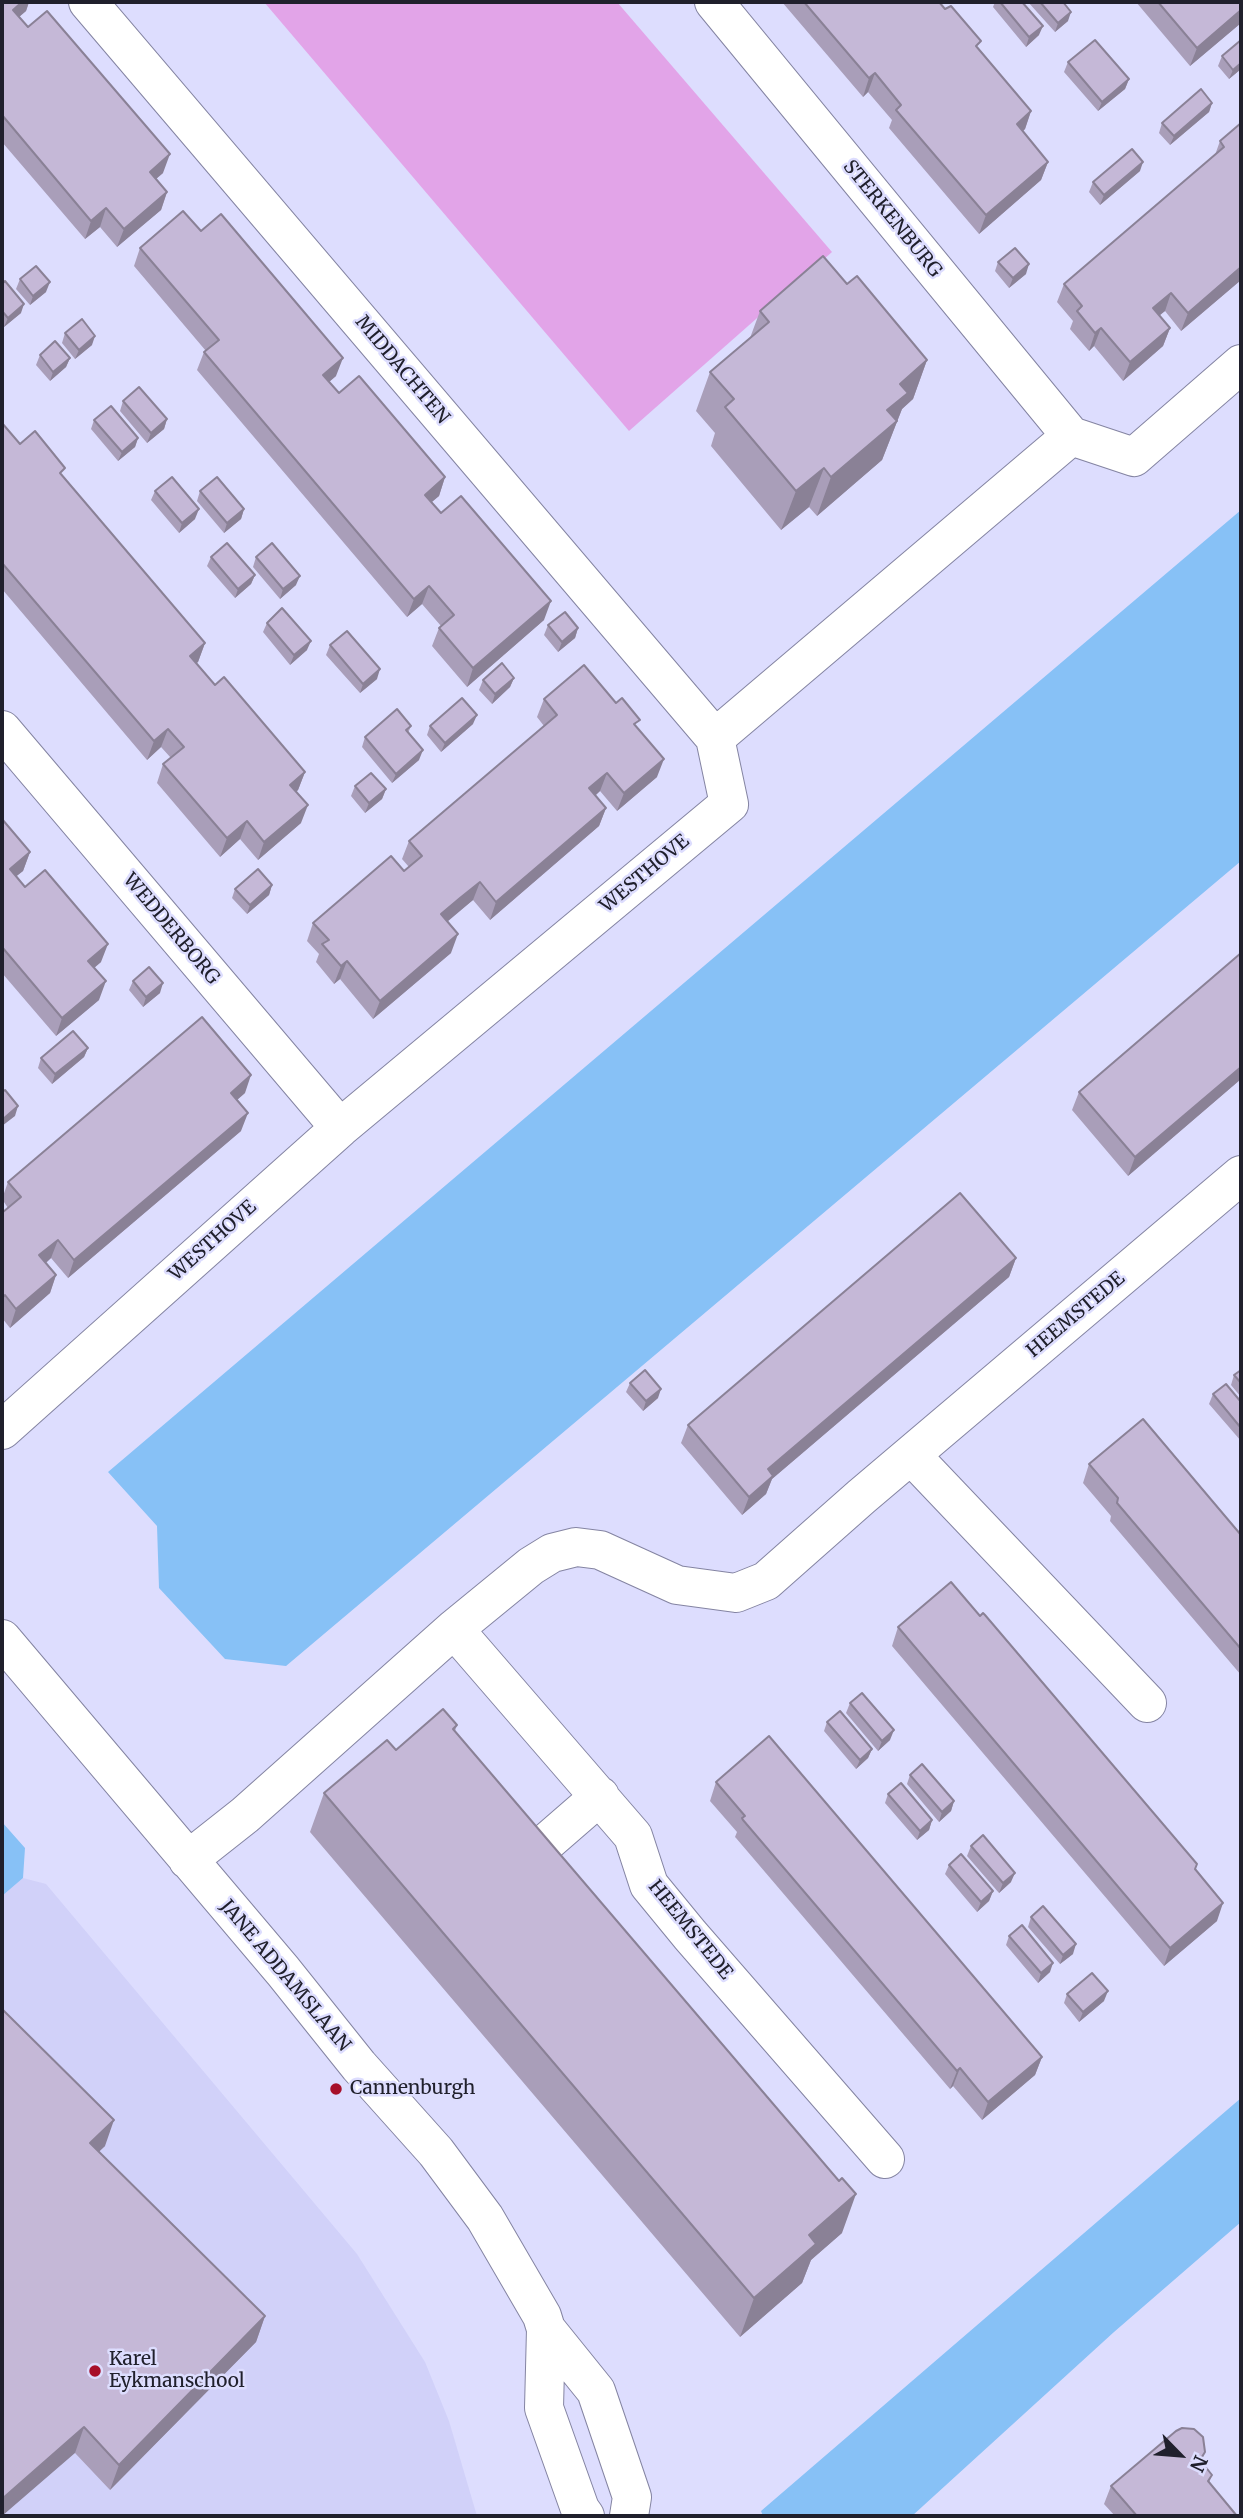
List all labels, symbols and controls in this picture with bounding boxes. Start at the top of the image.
street label: STERKENBURG [838,156,946,282]
street label: MIDDACHTEN [350,311,454,429]
street label: WESTHOVE [596,830,694,918]
street label: WEDDERBORG [118,869,224,989]
street label: WESTHOVE [165,1196,261,1286]
street label: HEEMSTEDE [1022,1267,1130,1363]
street label: HEEMSTEDE [643,1876,737,1984]
street label: JANE ADDAMSLAAN [215,1896,355,2056]
place label: Cannenburgh [350,2078,475,2100]
marker: Cannenburgh [328,2081,344,2097]
place label: Karel Eykmanschool [109,2349,245,2393]
marker: Karel Eykmanschool [87,2363,103,2379]
north arrow [1145,2420,1215,2490]
text: N [1185,2452,1213,2476]

